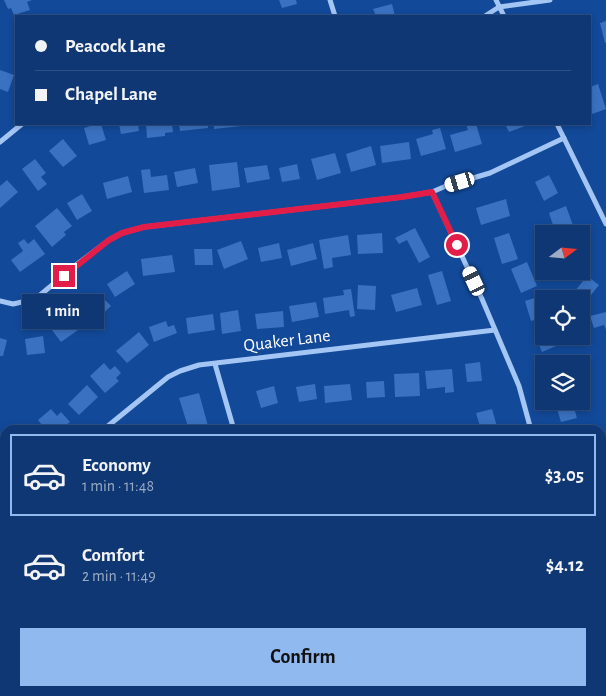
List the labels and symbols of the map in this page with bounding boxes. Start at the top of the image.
car [443,170,476,194]
north arrow [535,225,590,280]
route start [446,234,468,256]
car [460,264,487,298]
route end [53,265,75,287]
callout: 1 min [23,294,105,328]
street label: Quaker Lane [243,327,331,355]

